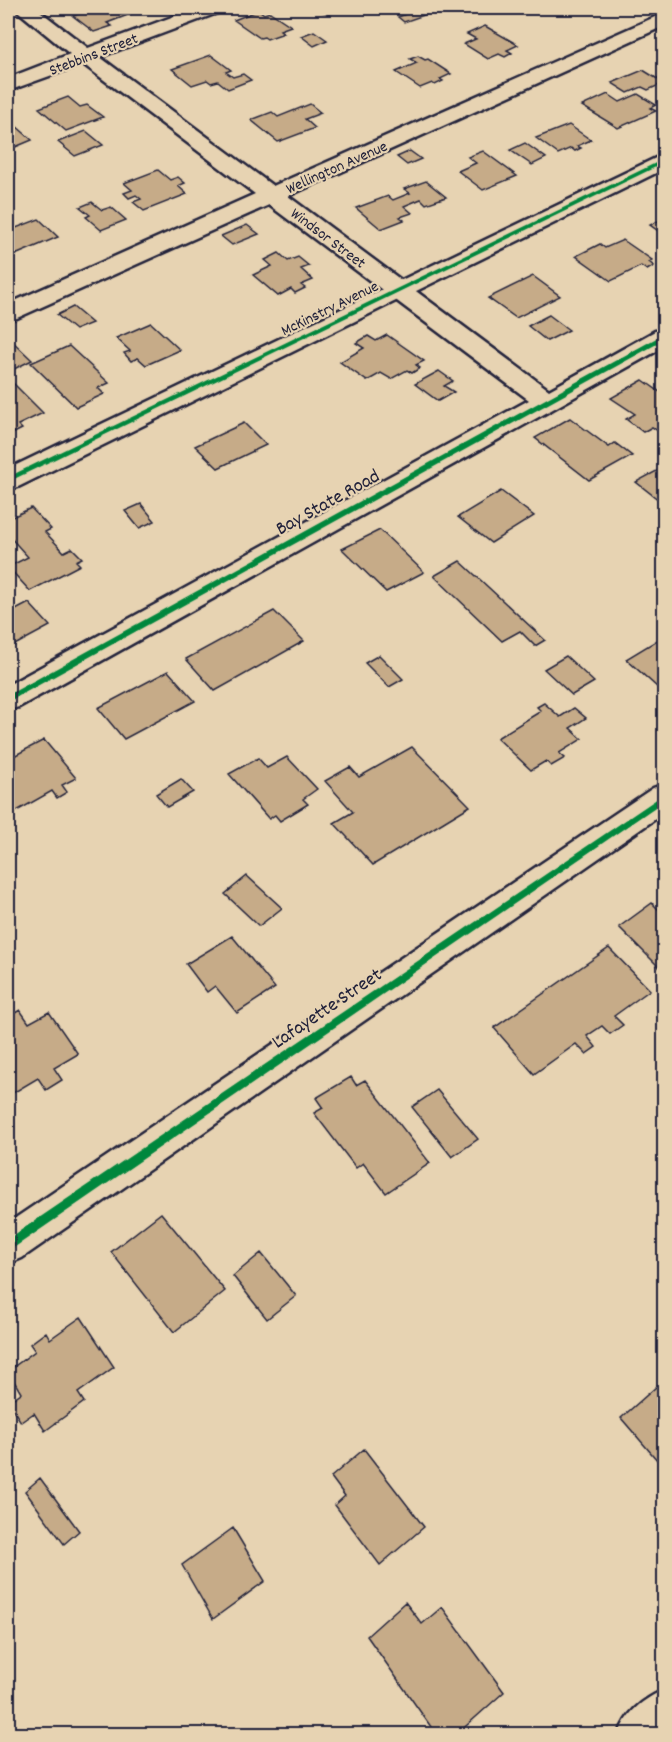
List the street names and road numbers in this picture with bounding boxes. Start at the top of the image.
street label: Stebbins Street [46,28,142,83]
street label: Wellington Avenue [283,136,391,201]
street label: Windsor Street [285,203,370,275]
street label: McKinstry Avenue [277,276,383,343]
street label: Bay State Road [271,463,386,544]
street label: Lafayette Street [267,962,388,1057]

